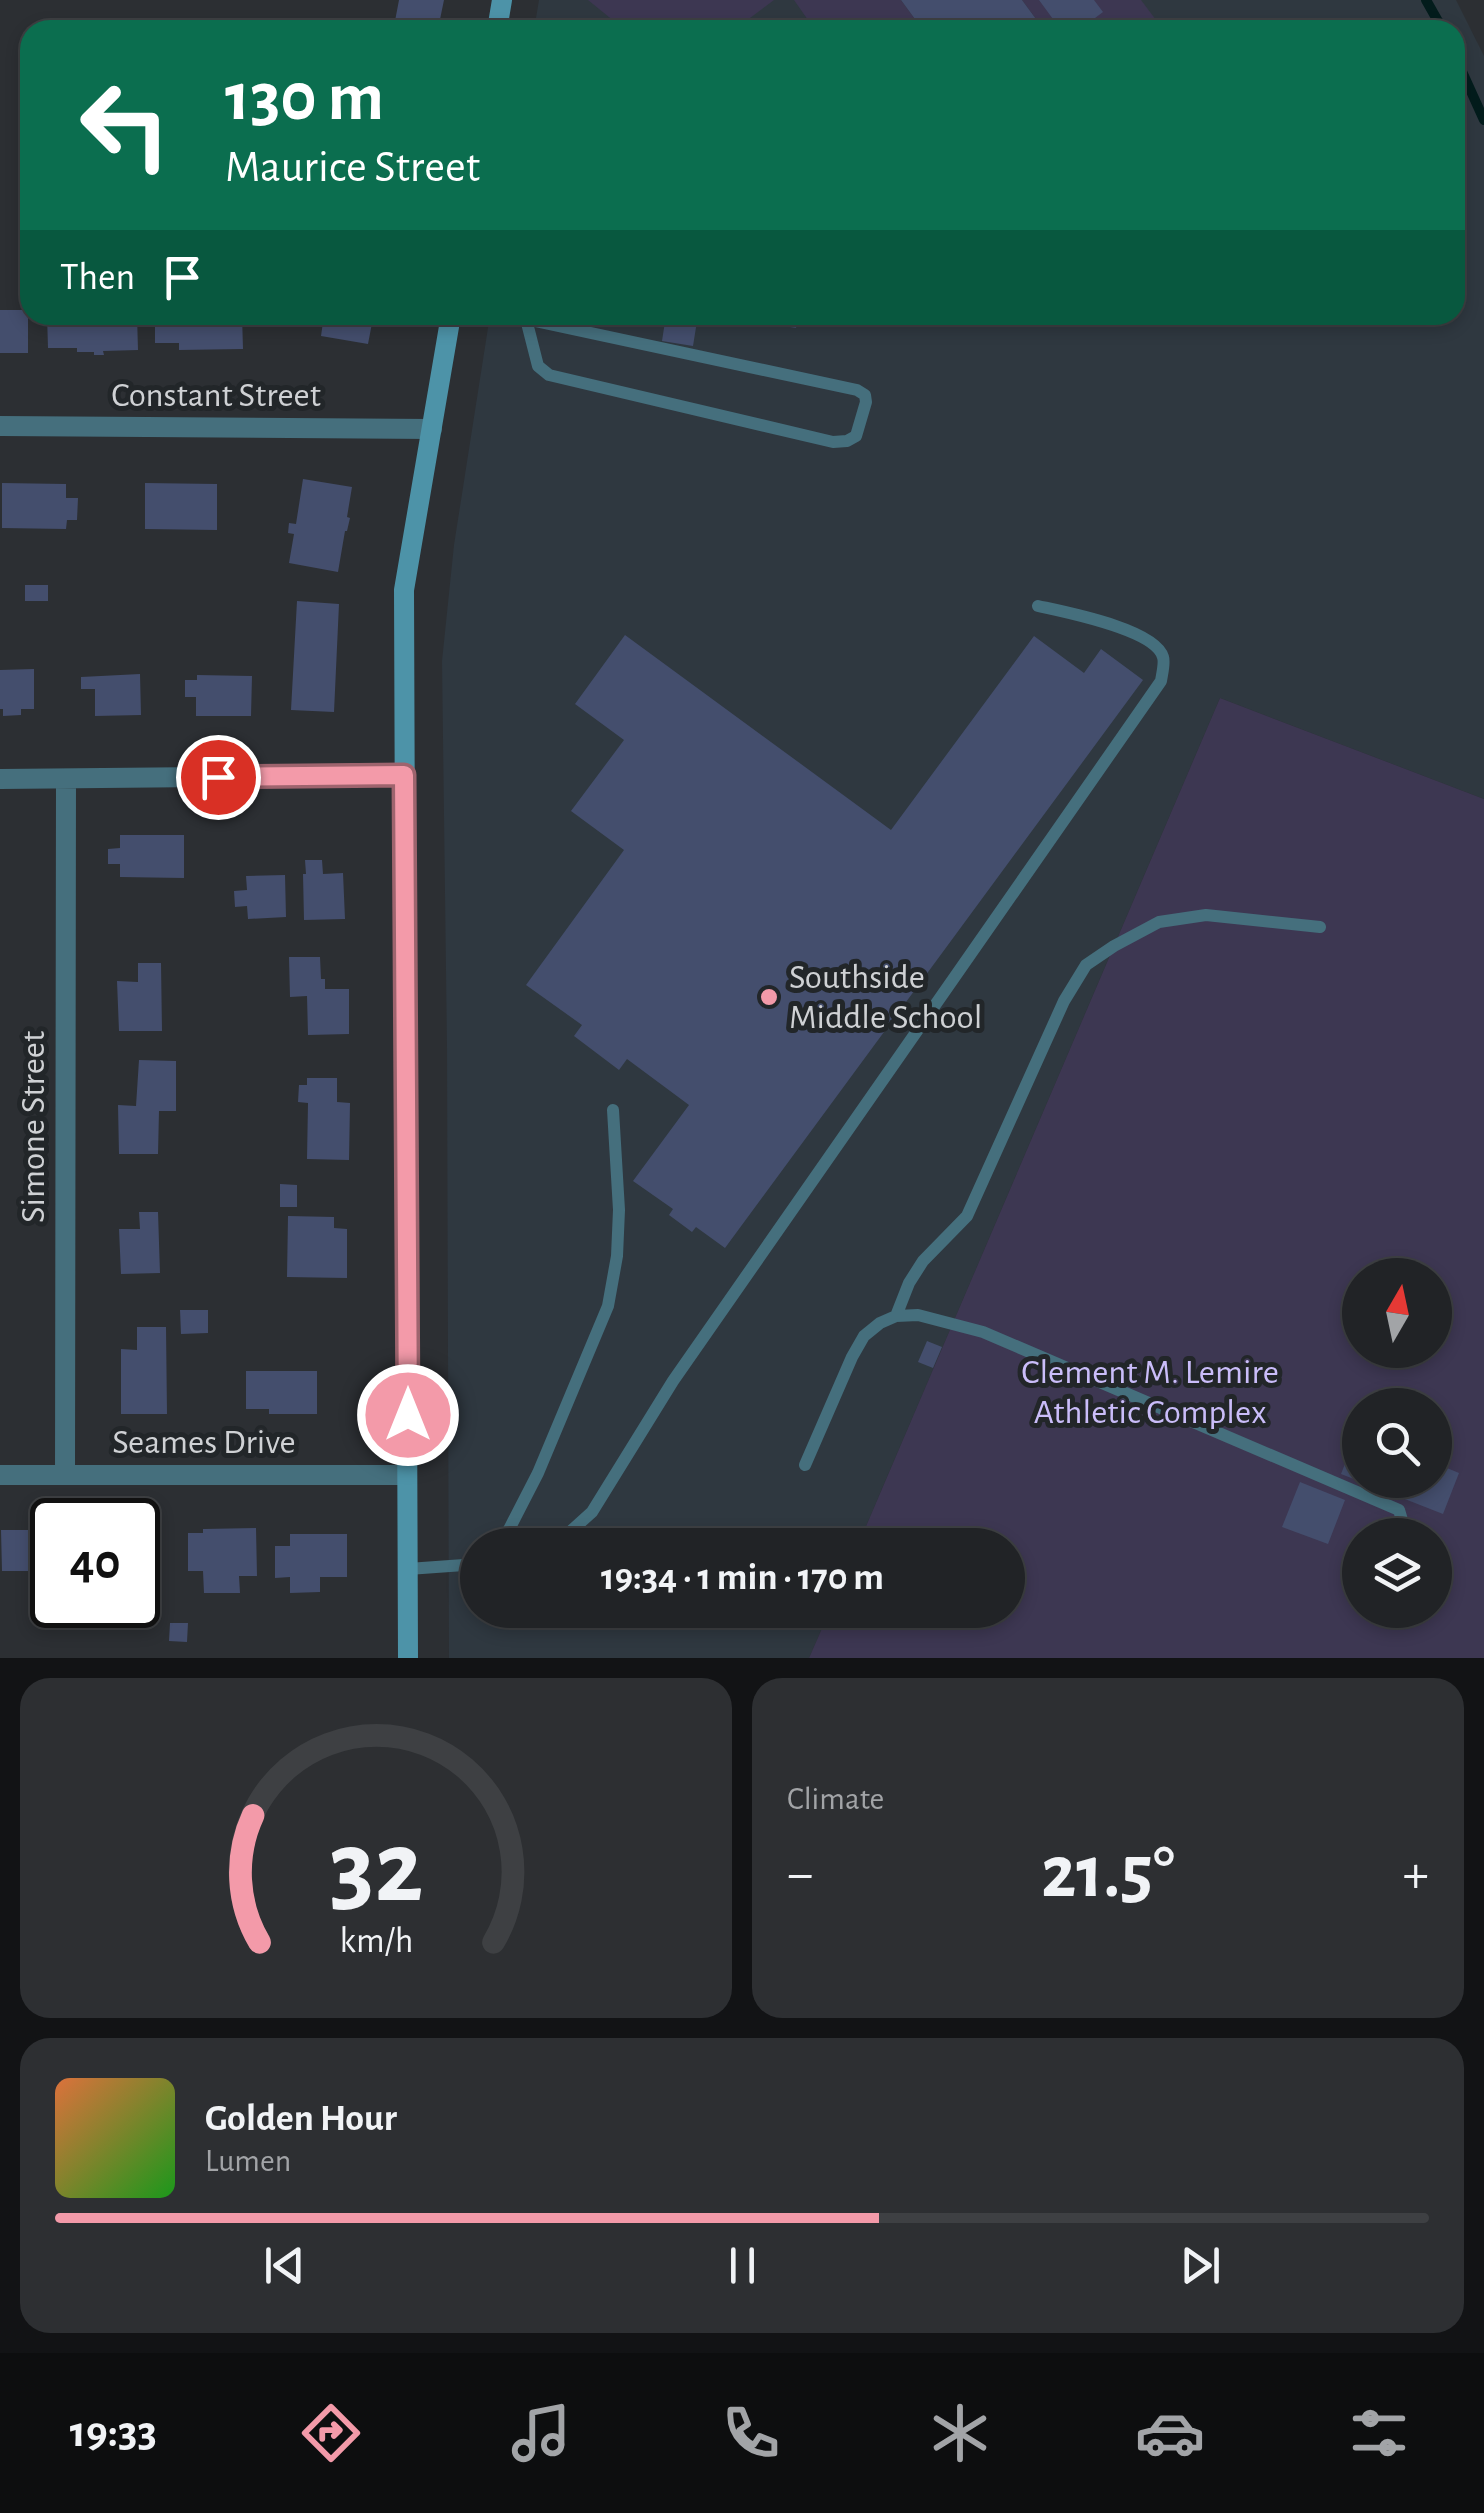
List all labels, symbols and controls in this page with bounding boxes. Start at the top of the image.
icon: left [60,60,190,190]
text: 130 m [225,63,384,133]
text: Maurice Street [225,145,480,190]
icon: arrive [155,250,210,305]
text: Then [60,259,135,297]
street label: Constant Street [111,378,321,413]
pin [176,735,261,820]
icon: arrive [191,750,246,805]
place label: Southside Middle School [789,960,982,1035]
marker: Southside Middle School [758,986,780,1008]
street label: Simone Street [16,1031,51,1223]
north arrow [1342,1258,1452,1368]
map controls [1342,1258,1452,1628]
park label: Clement M. Lemire Athletic Complex [1021,1355,1279,1430]
position arrow [356,1363,460,1467]
button: search [1342,1388,1452,1498]
street label: Seames Drive [112,1425,296,1460]
speed limit sign: 40 [30,1498,160,1628]
button: layers [1342,1518,1452,1628]
text: 19:34 · 1 min · 170 m [601,1559,884,1597]
text: Climate [787,1783,884,1815]
text: 32 [329,1817,423,1921]
text: 21.5° [1041,1836,1175,1911]
text: − [787,1847,813,1902]
text: + [1403,1847,1429,1902]
text: km/h [339,1923,413,1959]
text: Golden Hour [205,2100,397,2138]
text: Lumen [205,2145,291,2177]
icon: previous [257,2238,312,2293]
icon: pause [715,2238,770,2293]
icon: next [1173,2238,1228,2293]
icon: directions [296,2398,366,2468]
icon: music [506,2398,576,2468]
icon: phone [716,2398,786,2468]
icon: climate [925,2398,995,2468]
icon: car [1135,2398,1205,2468]
icon: filters [1344,2398,1414,2468]
text: 19:33 [70,2410,157,2455]

